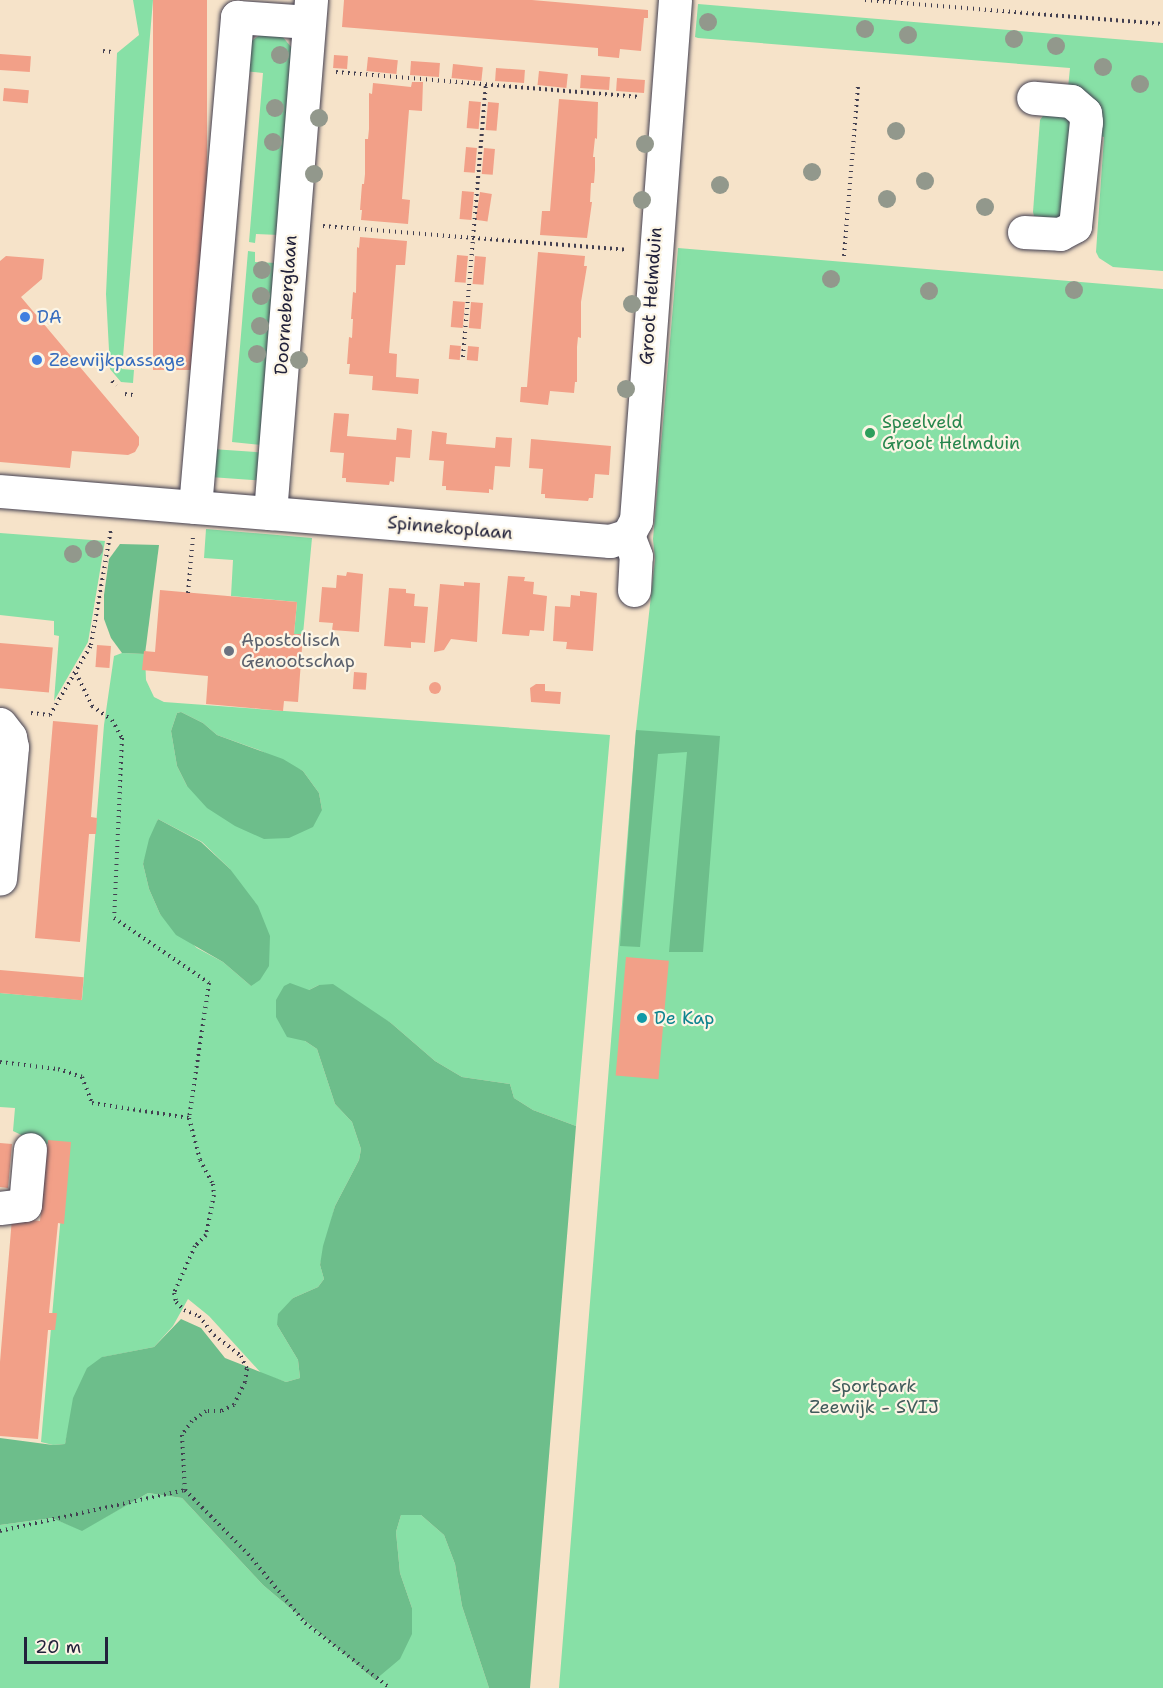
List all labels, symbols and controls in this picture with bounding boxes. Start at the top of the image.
street label: Groot Helmduin [635,226,667,366]
street label: Doorneberglaan [270,234,302,376]
place label: DA [37,306,62,328]
marker: DA [18,310,32,324]
place label: Zeewijkpassage [49,349,185,371]
marker: Zeewijkpassage [30,353,44,367]
place label: Speelveld Groot Helmduin [882,412,1020,454]
marker: Speelveld Groot Helmduin [863,426,877,440]
street label: Spinnekoplaan [387,512,513,544]
place label: Apostolisch Genootschap [241,630,355,672]
marker: Apostolisch Genootschap [222,644,236,658]
place label: De Kap [654,1007,714,1029]
marker: De Kap [635,1011,649,1025]
park label: Sportpark Zeewijk - SVIJ [809,1376,939,1418]
scale bar [27,1625,111,1663]
text: 20 m [35,1635,81,1659]

